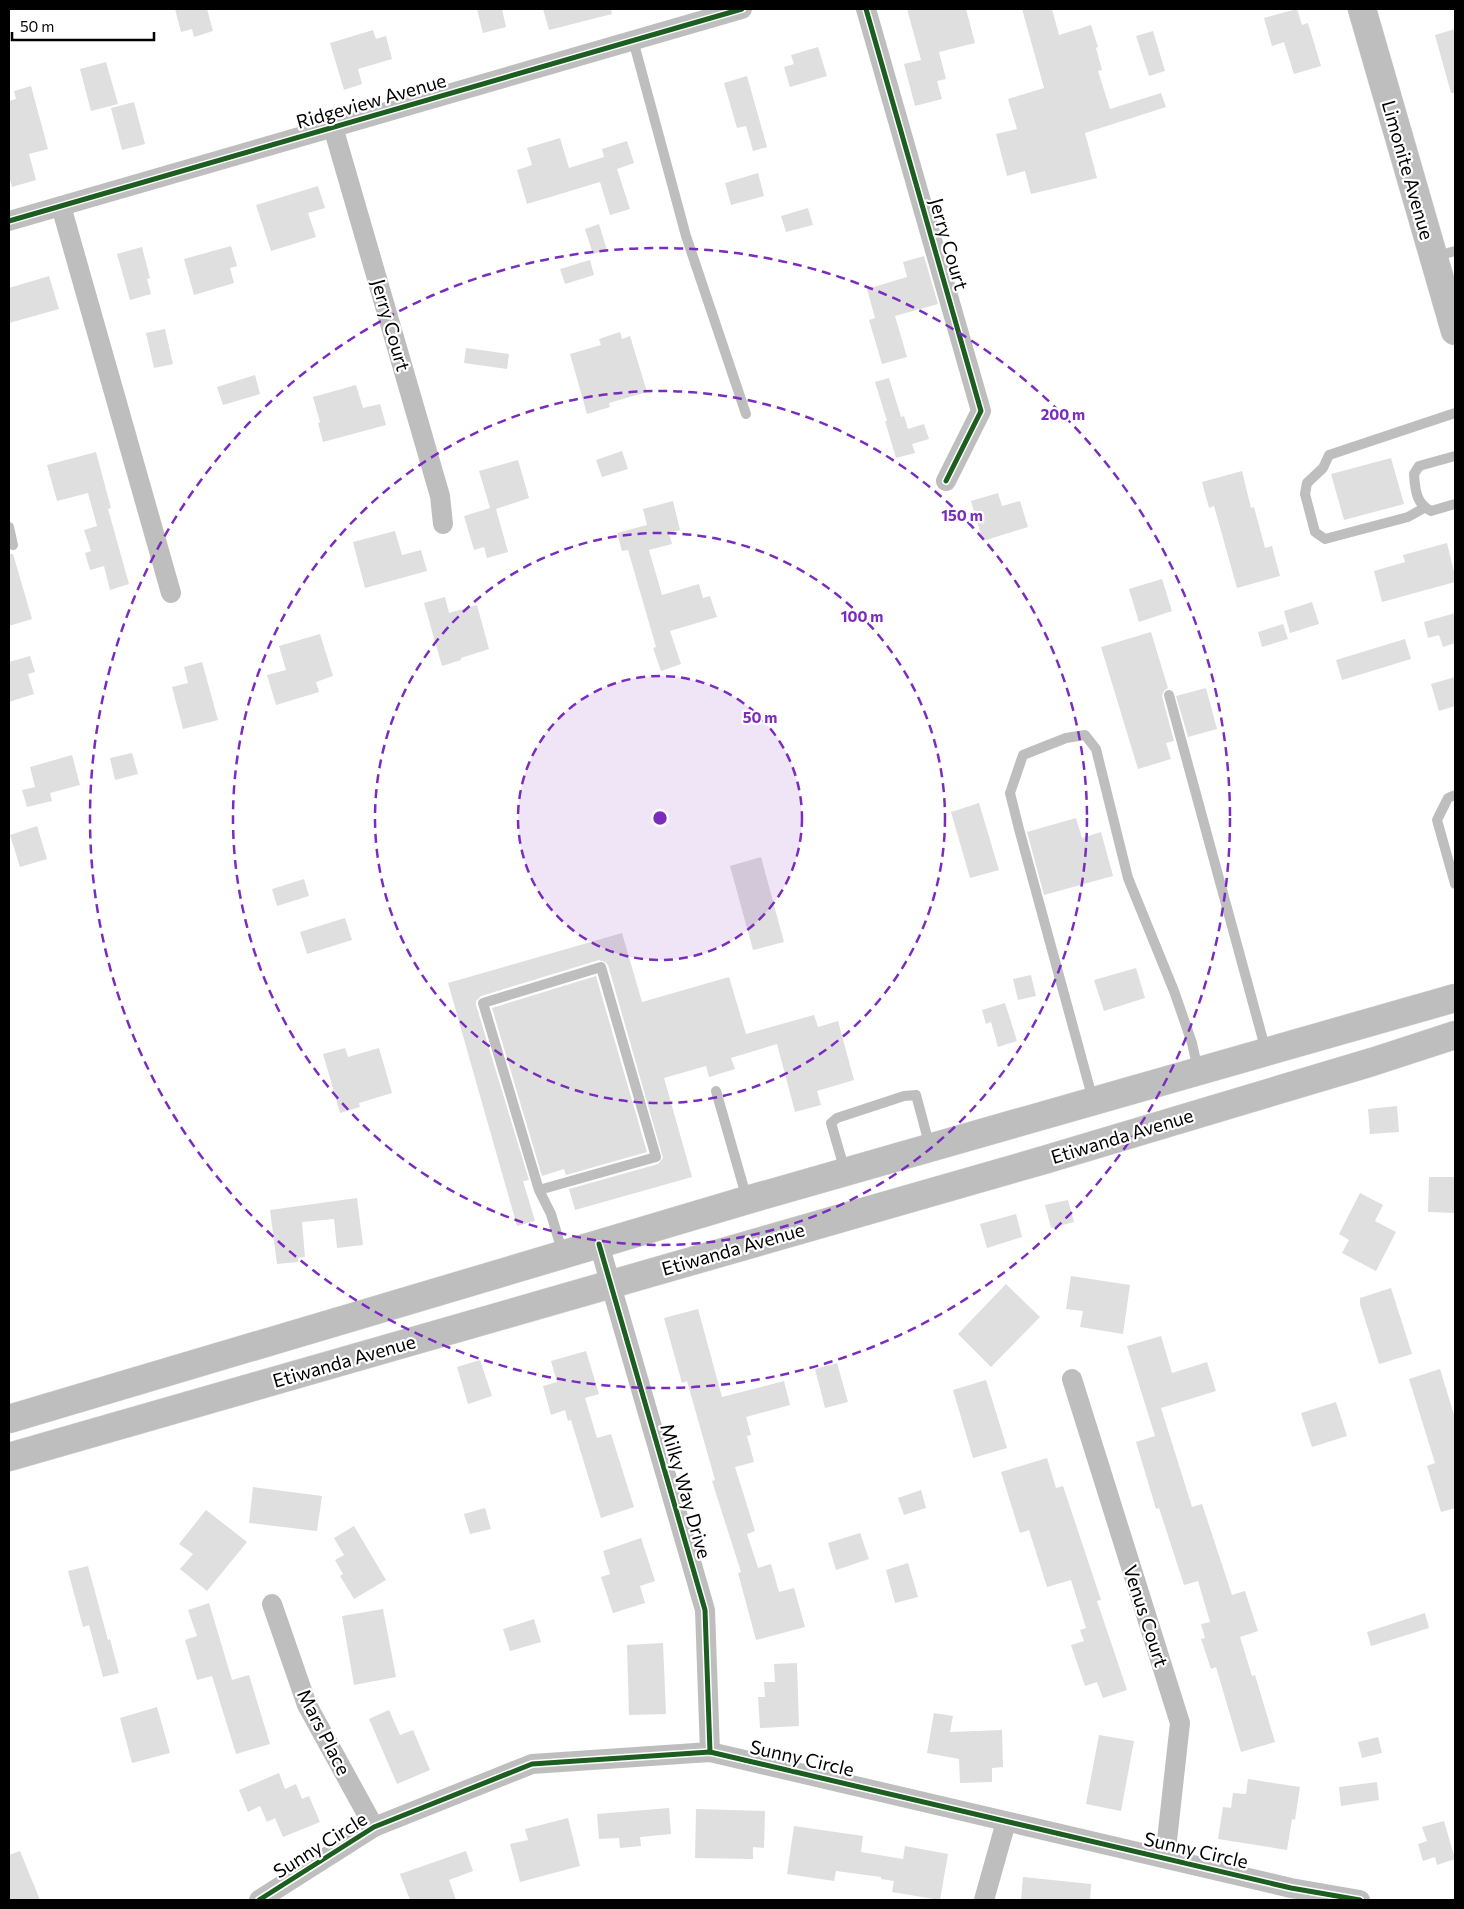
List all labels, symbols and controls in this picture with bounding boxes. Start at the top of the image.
scale bar [12,10,155,42]
text: 50 m [20,17,54,35]
street label: Ridgeview Avenue [293,68,449,133]
street label: Limonite Avenue [1378,97,1439,242]
street label: Jerry Court [925,195,974,293]
street label: Jerry Court [367,276,416,374]
text: 200 m [1041,405,1085,423]
text: 150 m [941,506,983,524]
text: 100 m [841,607,883,625]
text: 50 m [743,708,777,726]
centre of rings [651,809,669,827]
street label: Etiwanda Avenue [1048,1103,1196,1168]
street label: Etiwanda Avenue [659,1217,807,1280]
street label: Etiwanda Avenue [270,1329,418,1392]
street label: Milky Way Drive [656,1421,717,1561]
street label: Venus Court [1119,1562,1174,1670]
street label: Mars Place [293,1685,356,1779]
street label: Sunny Circle [748,1734,856,1781]
street label: Sunny Circle [269,1807,371,1882]
street label: Sunny Circle [1142,1826,1250,1873]

